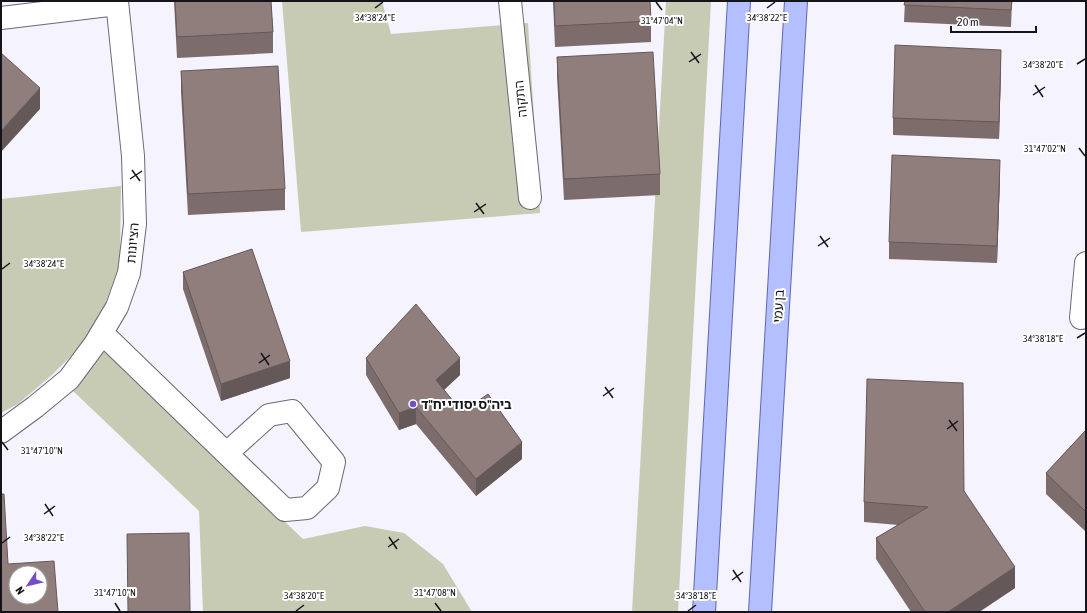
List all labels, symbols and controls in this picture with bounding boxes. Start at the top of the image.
scale bar [951,8,1036,34]
text: 34°38'24"E [355,12,396,23]
text: 34°38'22"E [747,12,788,23]
text: 31°47'04"N [641,15,683,26]
text: 20 m [957,15,979,29]
text: 34°38'20"E [1023,59,1064,70]
street label: התקוה [511,80,530,118]
text: 31°47'02"N [1024,143,1066,154]
street label: הציונות [123,222,142,264]
text: 34°38'24"E [24,258,65,269]
street label: בן עמי [770,289,787,323]
text: 34°38'18"E [1023,333,1064,344]
place label: ביה"ס יסודי יח"ד [421,397,512,412]
marker: ביה"ס יסודי יח"ד [408,399,418,409]
text: 31°47'10"N [21,445,63,456]
text: 34°38'22"E [24,532,65,543]
north arrow [8,565,48,605]
text: N [13,585,27,597]
text: 31°47'10"N [94,587,136,598]
text: 31°47'08"N [414,587,456,598]
text: 34°38'20"E [284,590,325,601]
text: 34°38'18"E [676,590,717,601]

